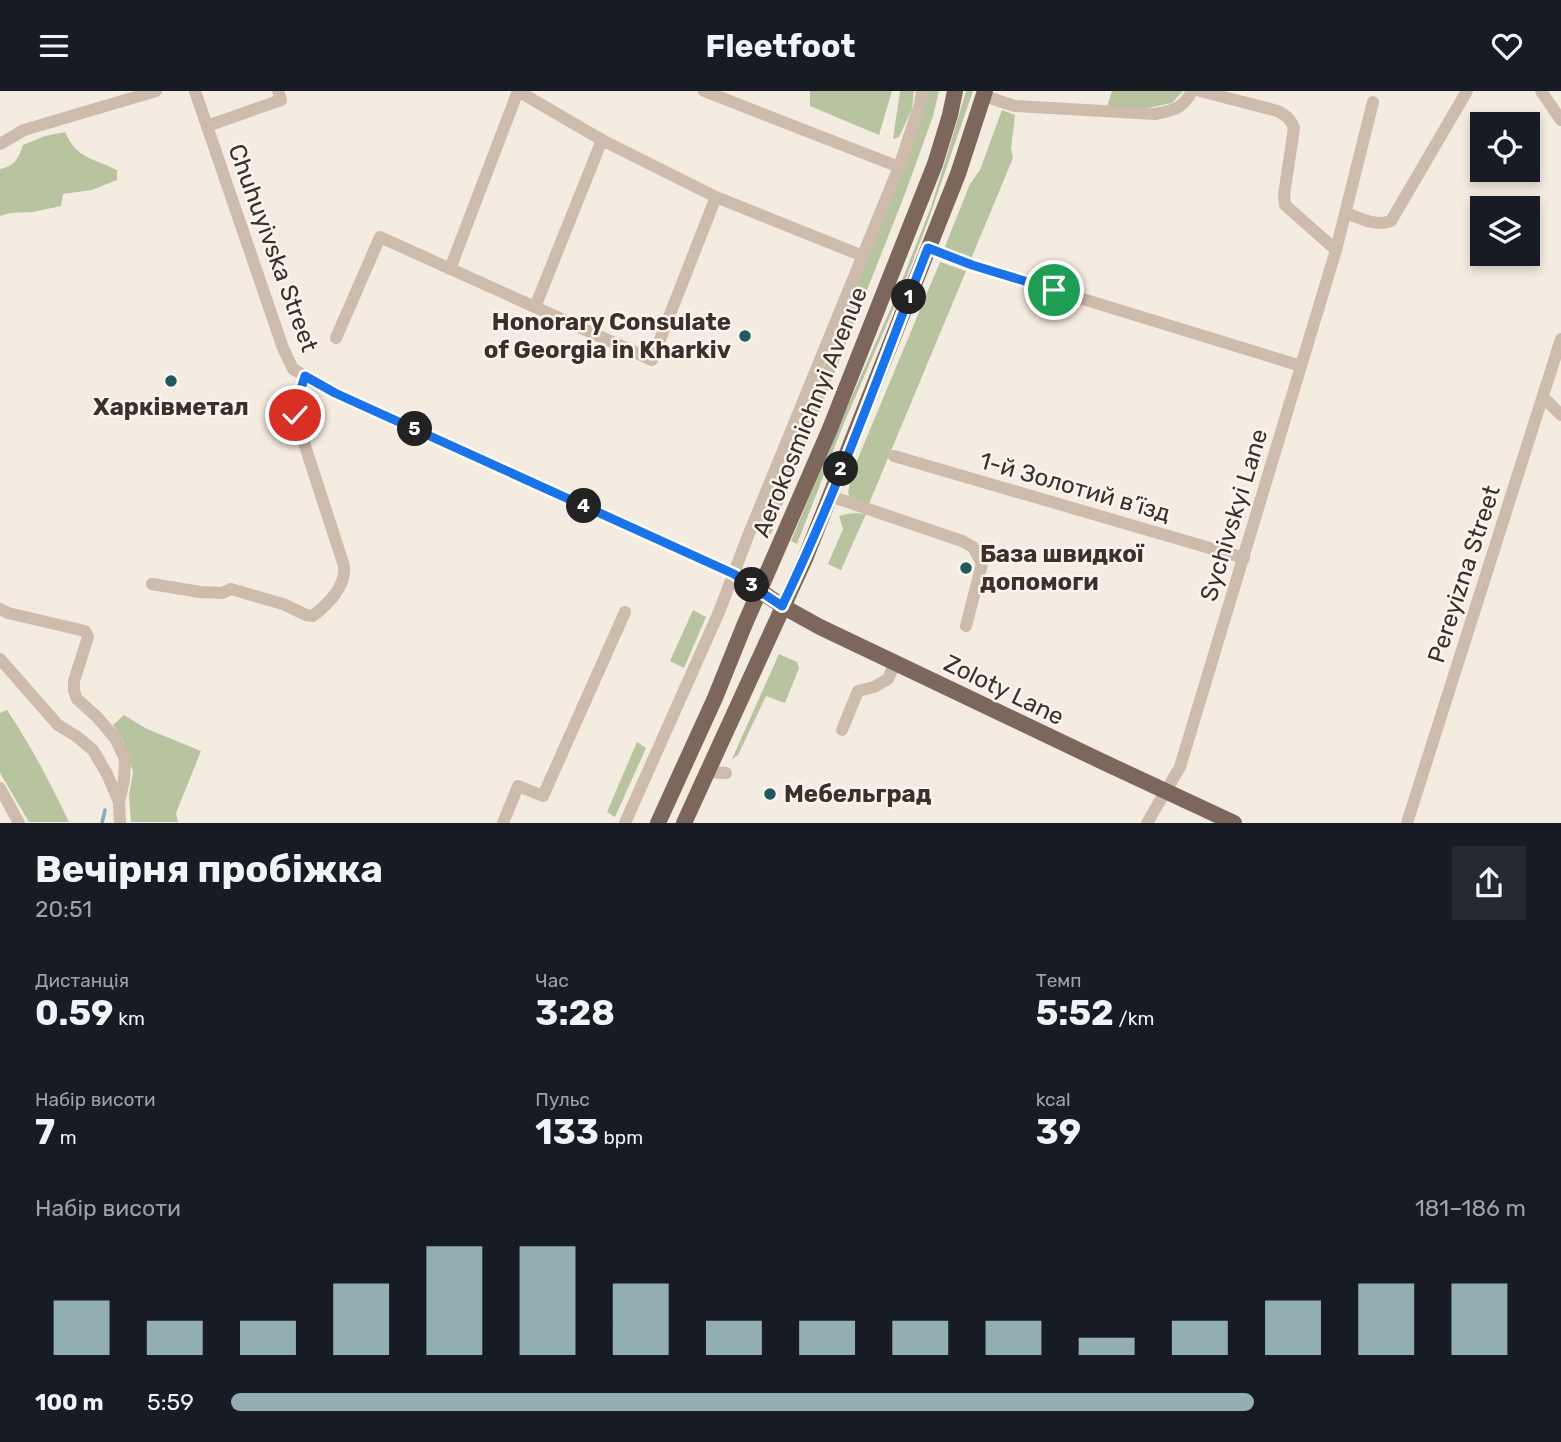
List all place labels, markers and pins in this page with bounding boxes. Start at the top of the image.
pin [1024,260,1084,320]
pin: 1 [892,279,926,315]
place label: Honorary Consulate of Georgia in Kharkiv [484,308,731,364]
marker: Honorary Consulate of Georgia in Kharkiv [737,328,753,344]
marker: Харківметал [163,373,179,389]
pin [265,385,325,445]
place label: Харківметал [93,393,249,421]
pin: 5 [398,411,432,447]
pin: 2 [824,451,858,487]
pin: 4 [566,489,602,523]
place label: База швидкої допомоги [980,540,1145,596]
marker: База швидкої допомоги [958,560,974,576]
pin: 3 [734,567,770,603]
place label: Мебельград [784,780,932,808]
marker: Мебельград [762,786,778,802]

